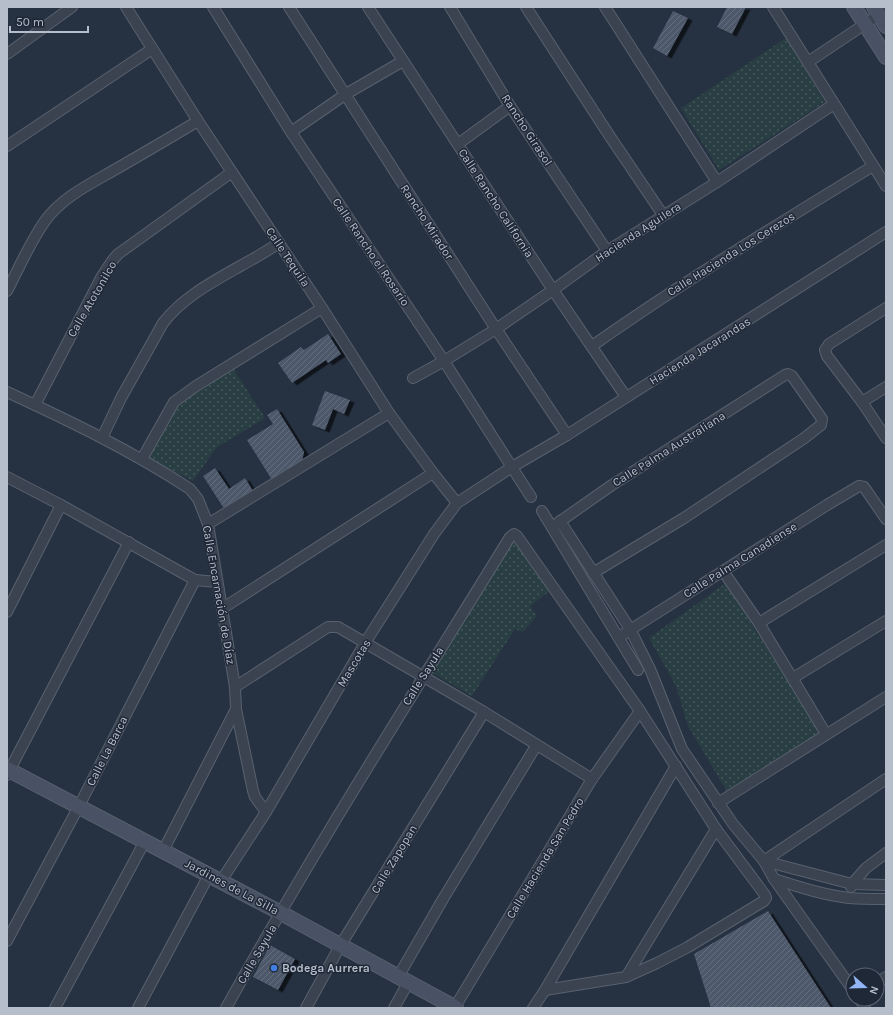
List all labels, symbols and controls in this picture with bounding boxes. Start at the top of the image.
scale bar [10,8,88,34]
text: 50 m [16,15,44,29]
street label: Rancho Girasol [499,92,555,168]
street label: Calle Rancho California [456,146,536,260]
street label: Rancho Mirador [398,182,457,263]
street label: Calle Rancho el Rosario [330,195,412,309]
street label: Hacienda Aguilera [593,199,683,265]
street label: Calle Hacienda Los Cerezos [665,209,797,299]
street label: Calle Tequila [263,225,313,289]
street label: Calle Atotonilco [65,258,119,340]
street label: Hacienda Jacarandas [647,314,753,388]
street label: Calle Palma Australiana [610,409,728,489]
street label: Calle Palma Canadiense [681,519,799,601]
street label: Calle Encarnación de Díaz [200,524,238,666]
street label: Mascotas [334,637,374,689]
street label: Calle Sayula [399,644,447,708]
street label: Calle La Barca [84,714,130,788]
street label: Calle Hacienda San Pedro [503,795,587,921]
street label: Calle Zapopan [368,822,420,896]
street label: Jardines de La Silla [183,856,281,918]
street label: Calle Sayula [234,922,280,986]
place label: Bodega Aurrera [282,961,370,975]
marker: Bodega Aurrera [269,963,279,973]
north arrow [845,967,885,1007]
text: N [866,984,881,996]

